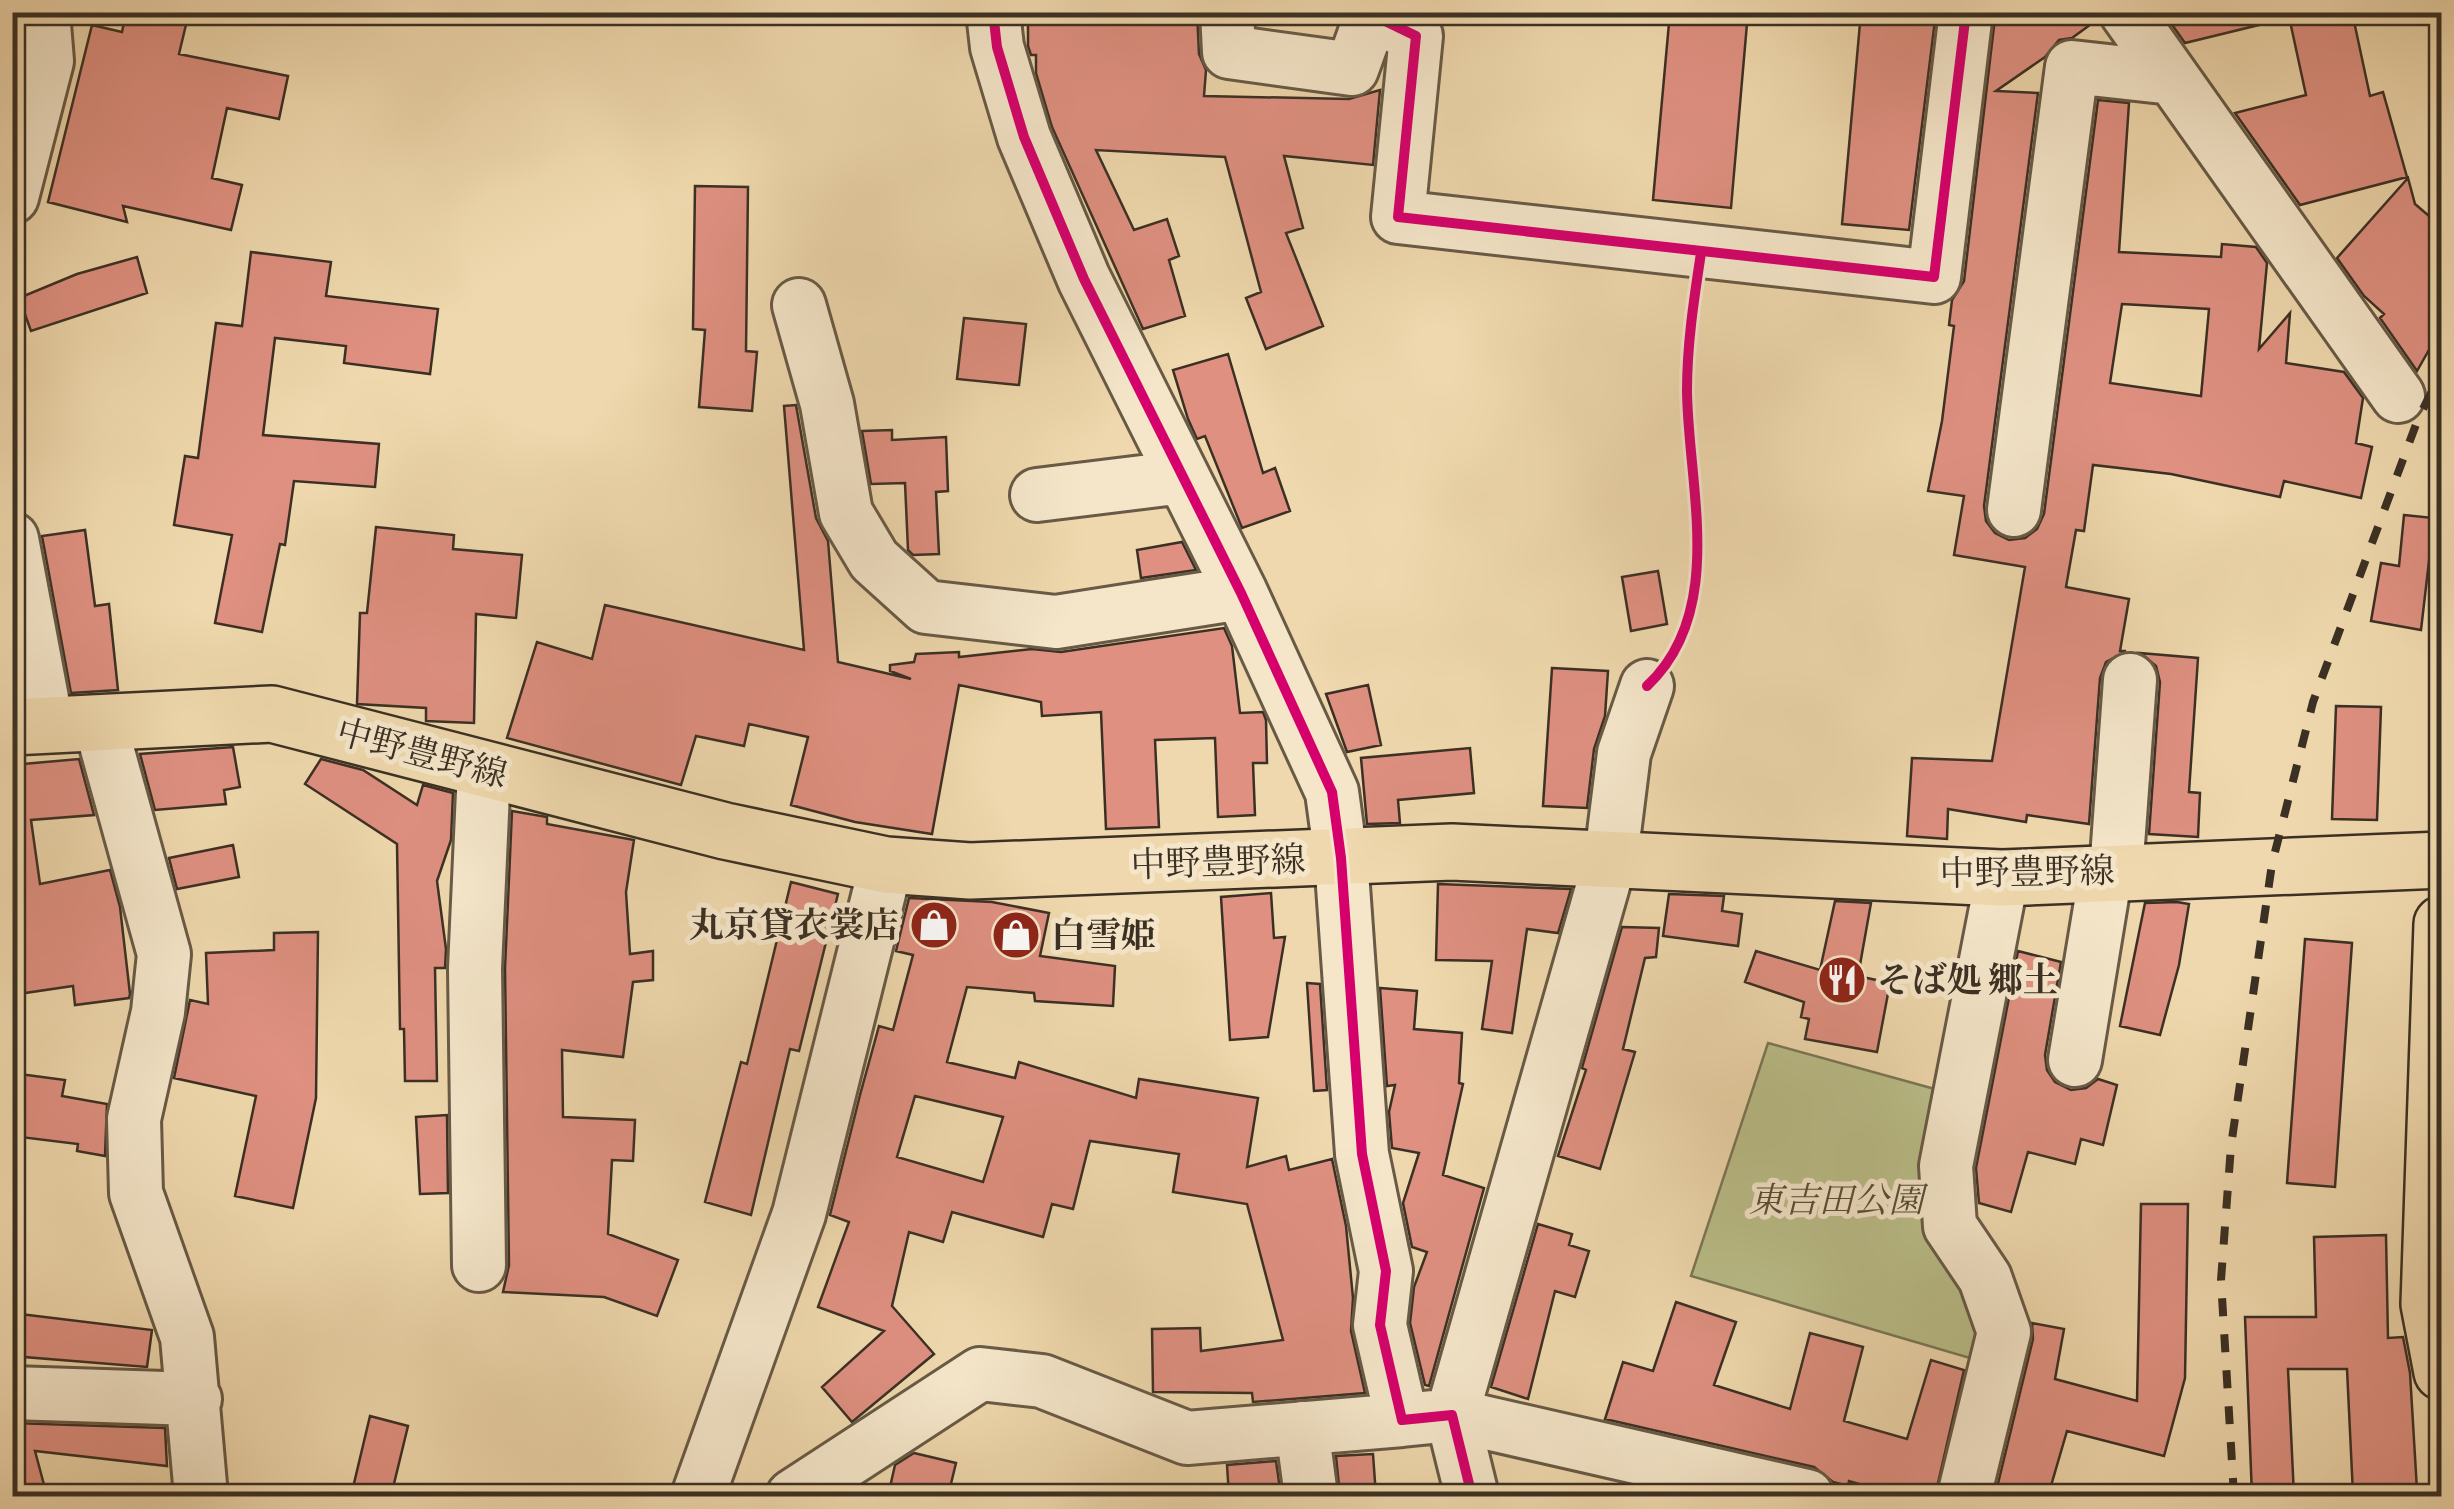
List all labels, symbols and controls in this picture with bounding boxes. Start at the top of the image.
street label: 中野豊野線 [331,707,513,799]
street label: 中野豊野線 [1130,835,1306,889]
street label: 中野豊野線 [1939,846,2115,898]
shop icon: 丸京貸衣裳店 [908,899,960,951]
place label: 丸京貸衣裳店 [689,901,899,949]
shop icon: 白雪姫 [990,909,1042,961]
place label: 白雪姫 [1051,911,1156,959]
restaurant icon: そば処 郷土 [1816,954,1868,1006]
place label: そば処 郷土 [1877,956,2058,1004]
park label: 東吉田公園 [1748,1176,1928,1224]

